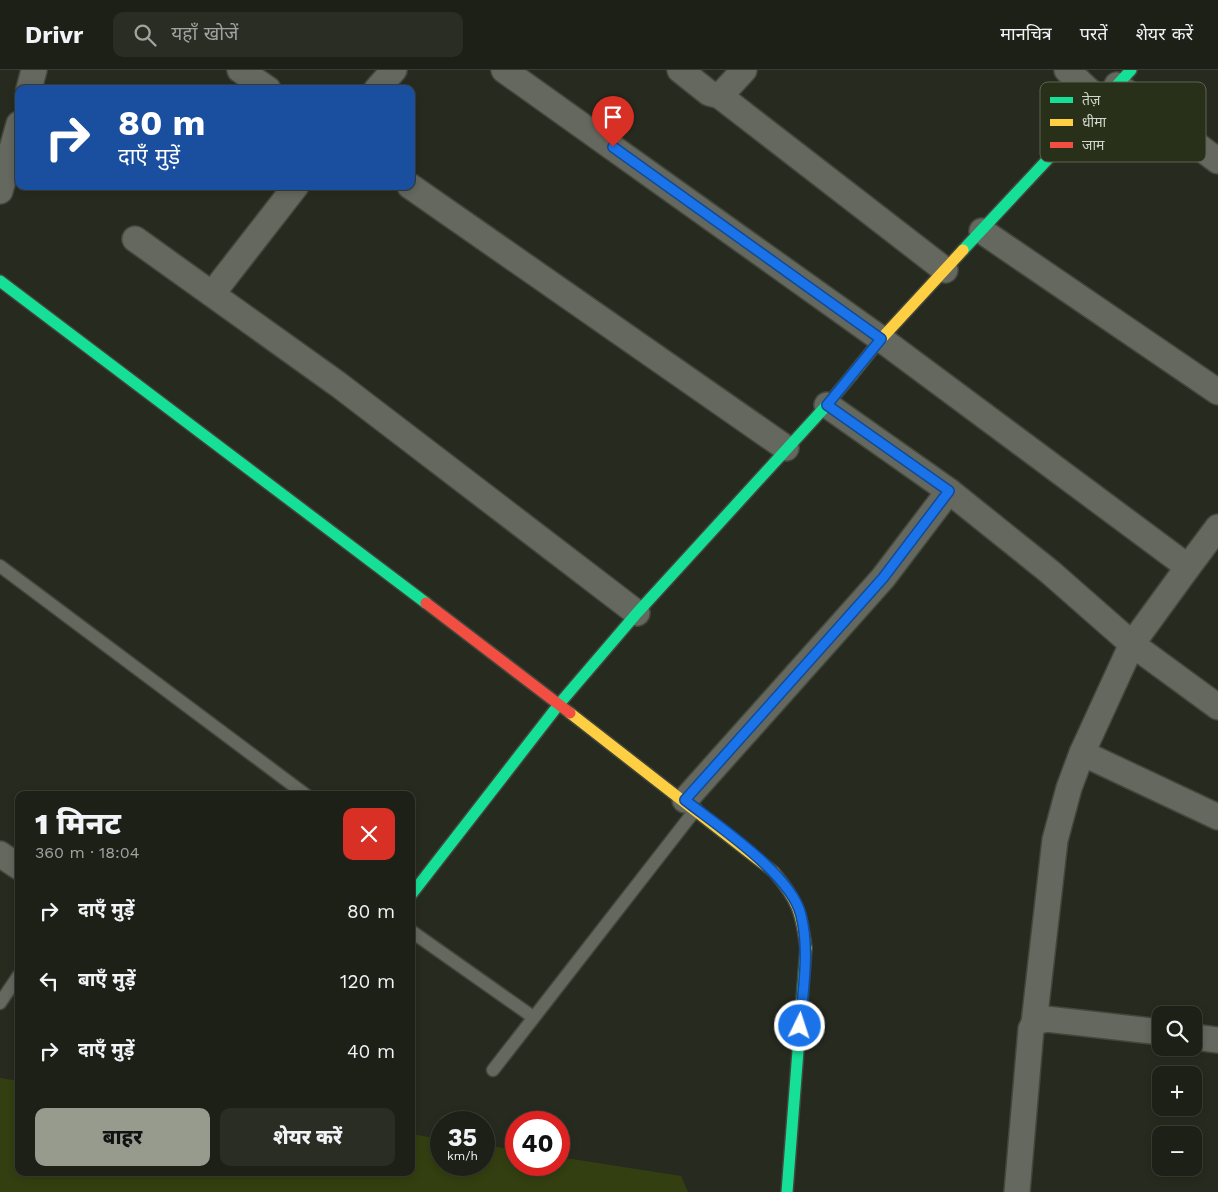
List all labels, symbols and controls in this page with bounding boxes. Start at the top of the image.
search box [113,12,463,57]
text: Drivr [25,21,83,49]
icon: search [131,21,159,49]
text: यहाँ खोजें [171,22,238,45]
text: मानचित्र [1000,23,1052,44]
text: परतें [1080,23,1108,44]
text: शेयर करें [1136,23,1193,44]
legend [1040,82,1206,162]
text: तेज़ [1082,91,1101,108]
pin [592,96,634,147]
text: 80 m [118,102,205,144]
icon: arrive [599,103,627,131]
icon: right [35,105,100,170]
text: धीमा [1082,114,1107,130]
text: जाम [1082,137,1105,153]
text: दाएँ मुड़ें [118,144,180,169]
text: 1 मिनट [35,806,121,841]
button: close [343,808,395,860]
text: 360 m · 18:04 [35,843,139,862]
icon: right [35,897,63,925]
text: दाएँ मुड़ें [78,898,134,921]
text: 80 m [347,900,395,923]
icon: left [35,967,63,995]
text: बाएँ मुड़ें [78,968,136,991]
text: 120 m [340,970,395,993]
position arrow [773,999,825,1051]
map controls [1152,1006,1202,1176]
button: search [1152,1006,1202,1056]
icon: right [35,1037,63,1065]
text: दाएँ मुड़ें [78,1038,134,1061]
text: 40 m [347,1040,395,1063]
button: + [1152,1066,1202,1116]
button: बाहर [35,1108,210,1166]
button: शेयर करें [220,1108,395,1166]
speed limit sign: 40 [505,1111,570,1176]
text: 35 [448,1123,477,1152]
button: − [1152,1126,1202,1176]
text: km/h [447,1149,478,1163]

